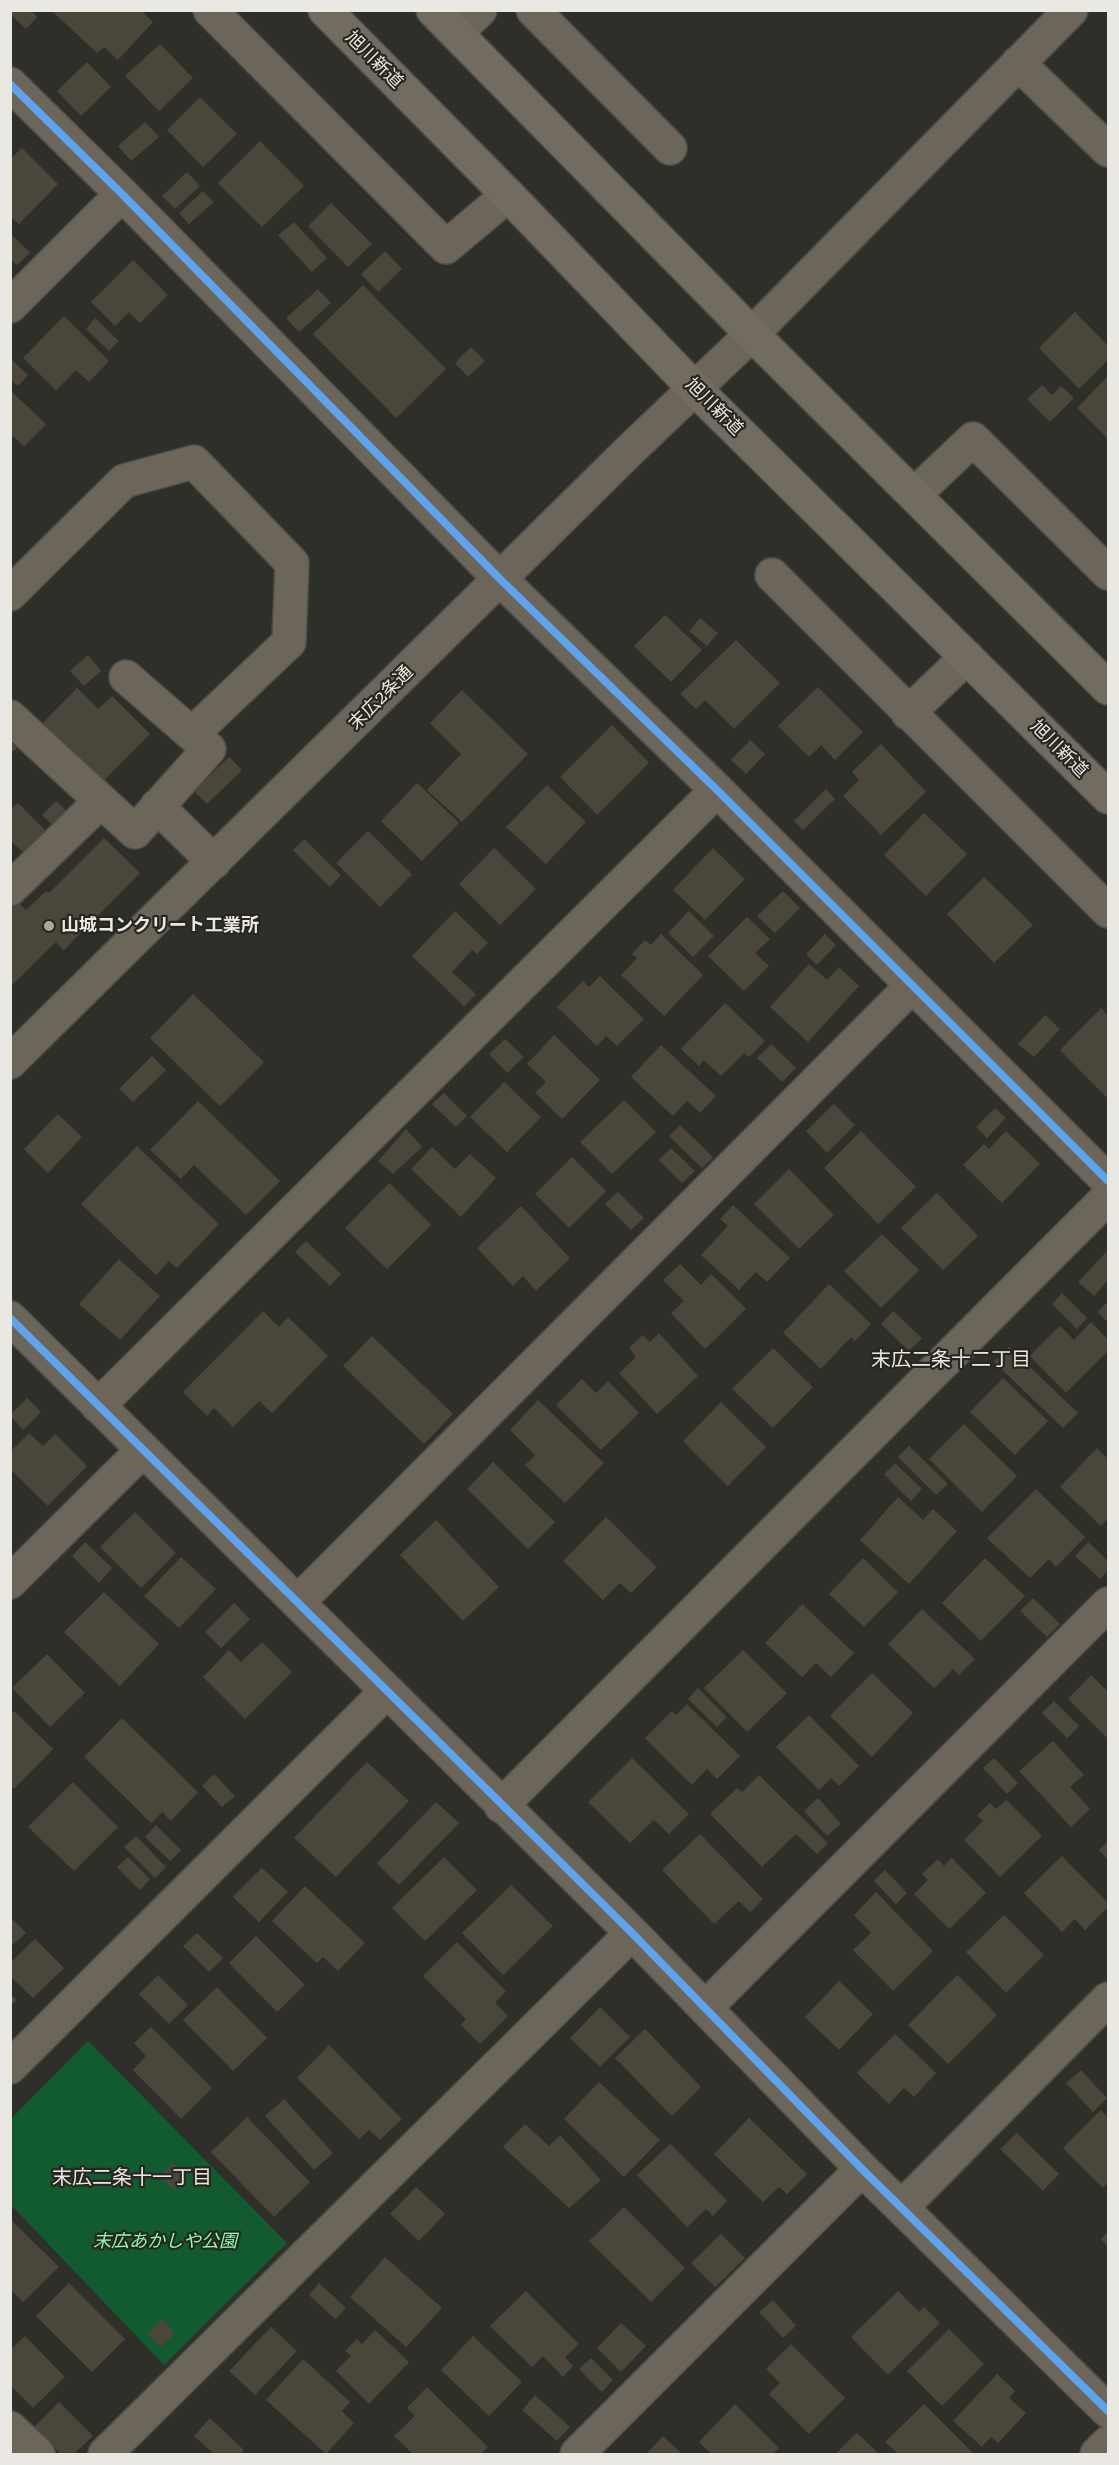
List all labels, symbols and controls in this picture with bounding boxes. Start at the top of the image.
street label: 旭川新道 [341,27,407,93]
street label: 旭川新道 [681,374,747,440]
street label: 末広2条通 [344,661,418,735]
street label: 旭川新道 [1026,716,1092,782]
place label: 山城コンクリート工業所 [61,915,259,937]
marker: 山城コンクリート工業所 [42,919,56,933]
district label: 末広二条十二丁目 [871,1348,1031,1372]
district label: 末広二条十一丁目 [52,2166,212,2190]
park label: 末広あかしや公園 [93,2231,237,2253]

